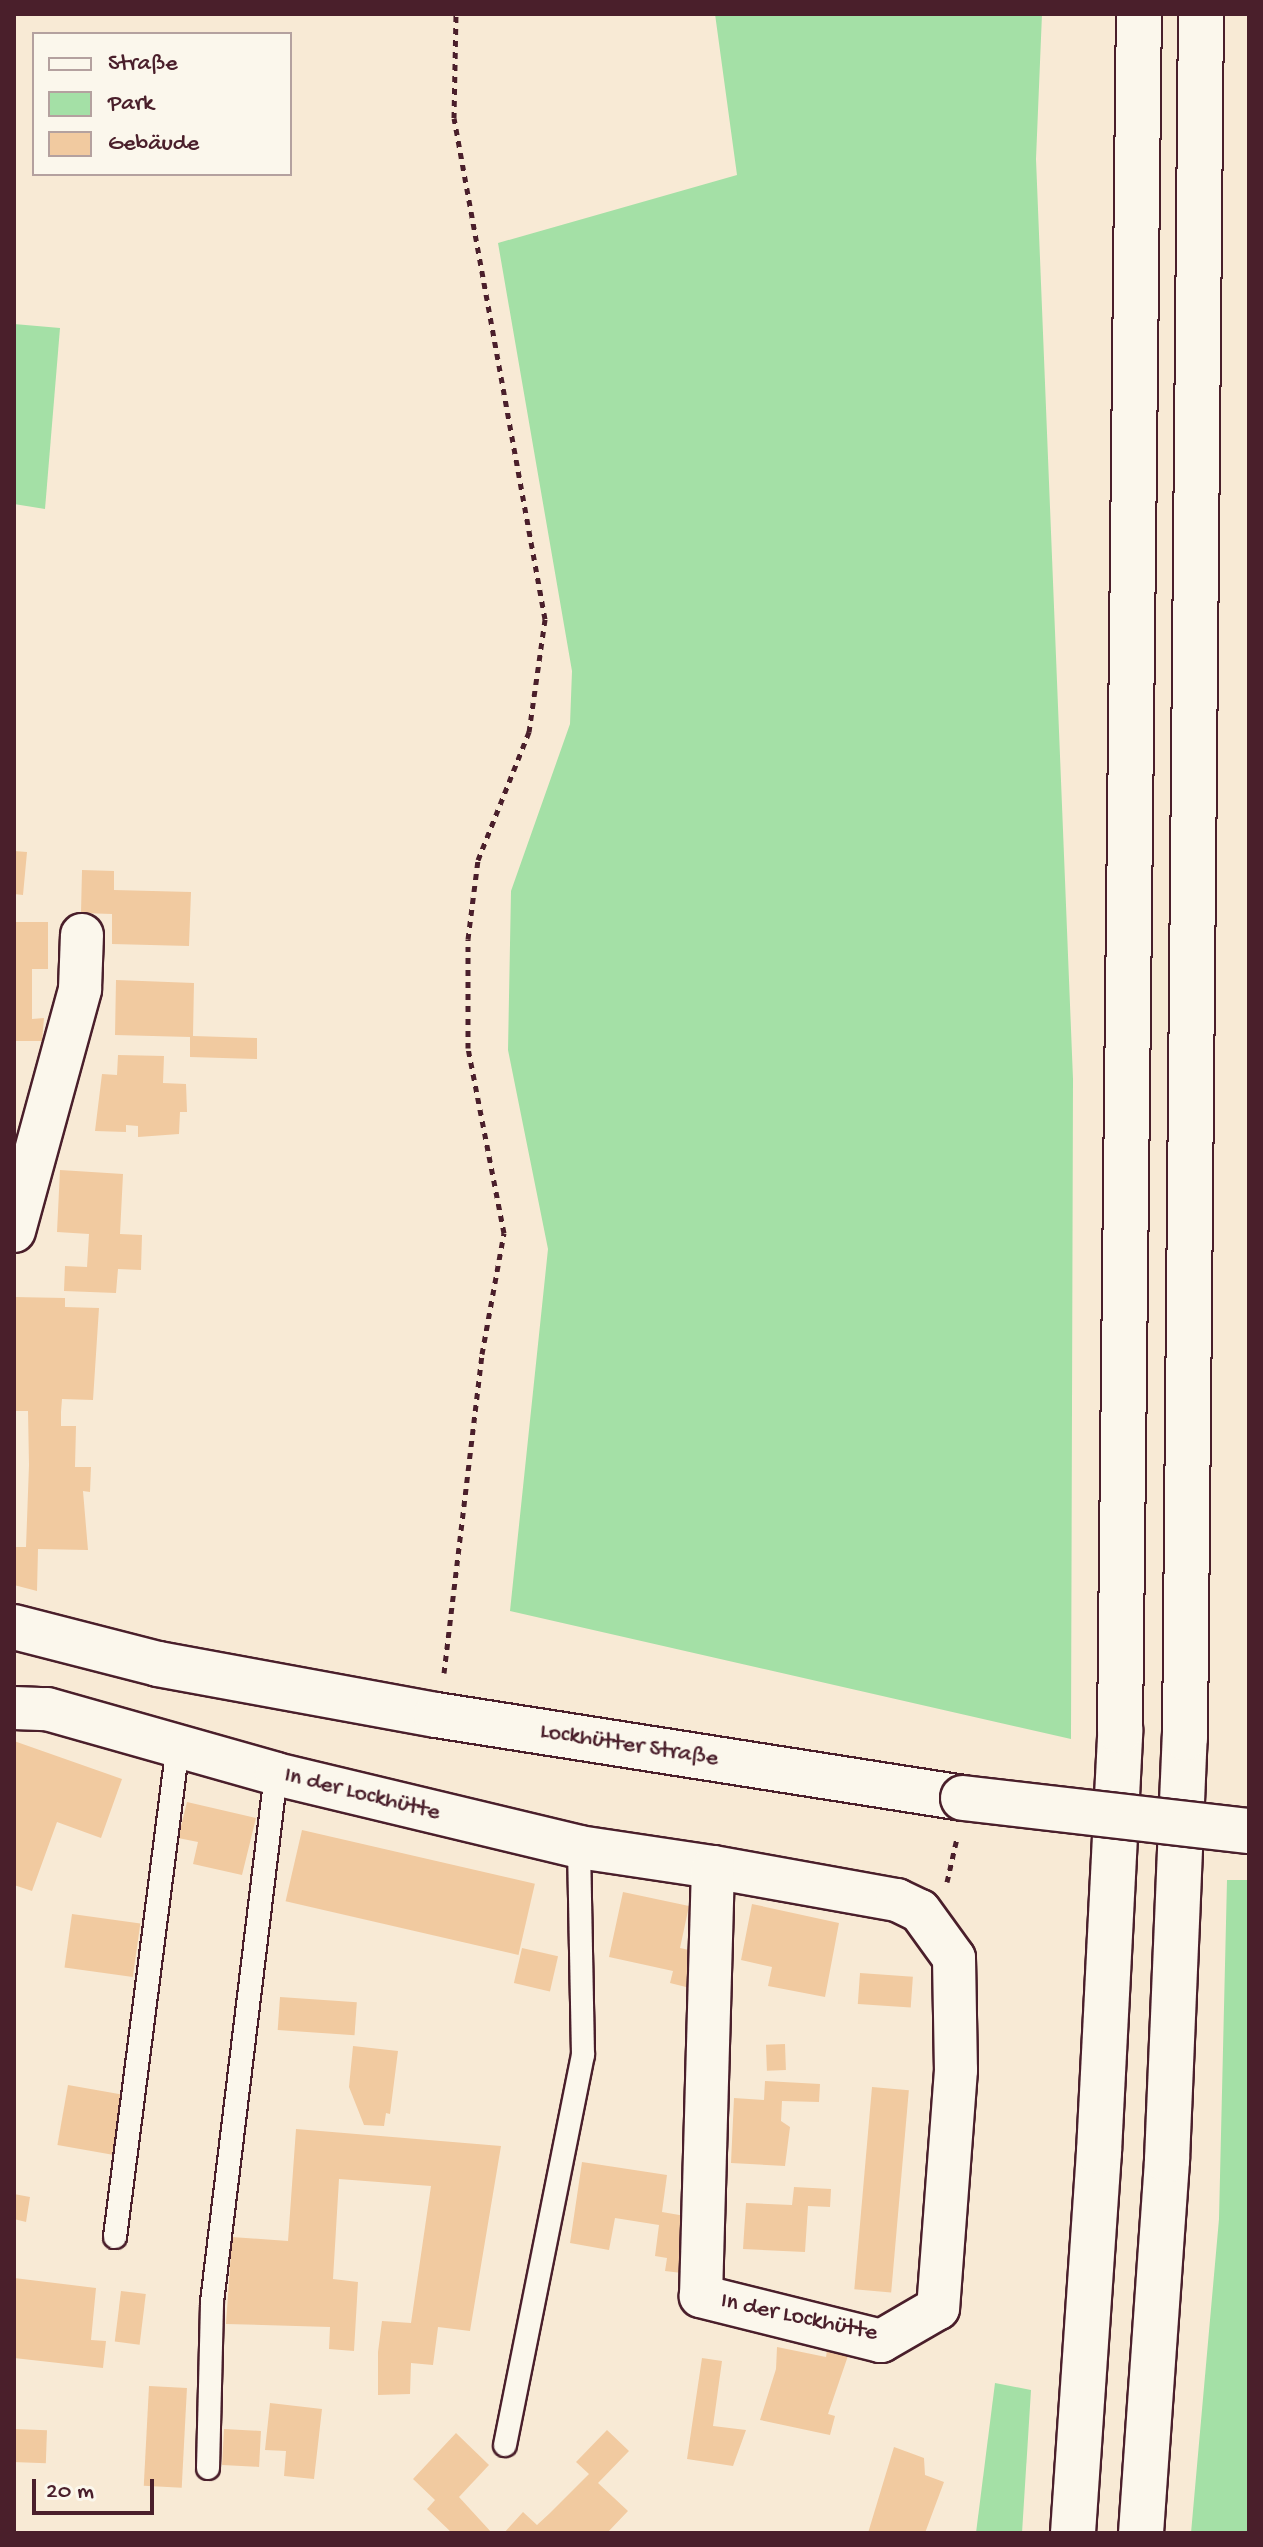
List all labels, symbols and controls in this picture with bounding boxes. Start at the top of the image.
legend [32,32,292,176]
text: Straße [108,50,178,79]
text: Park [108,90,154,119]
text: Gebäude [108,130,199,159]
street label: Lockhütter Straße [538,1718,720,1774]
street label: In der Lockhütte [281,1762,443,1828]
street label: In der Lockhütte [718,2287,880,2349]
scale bar [36,2463,158,2513]
text: 20 m [46,2478,94,2507]

